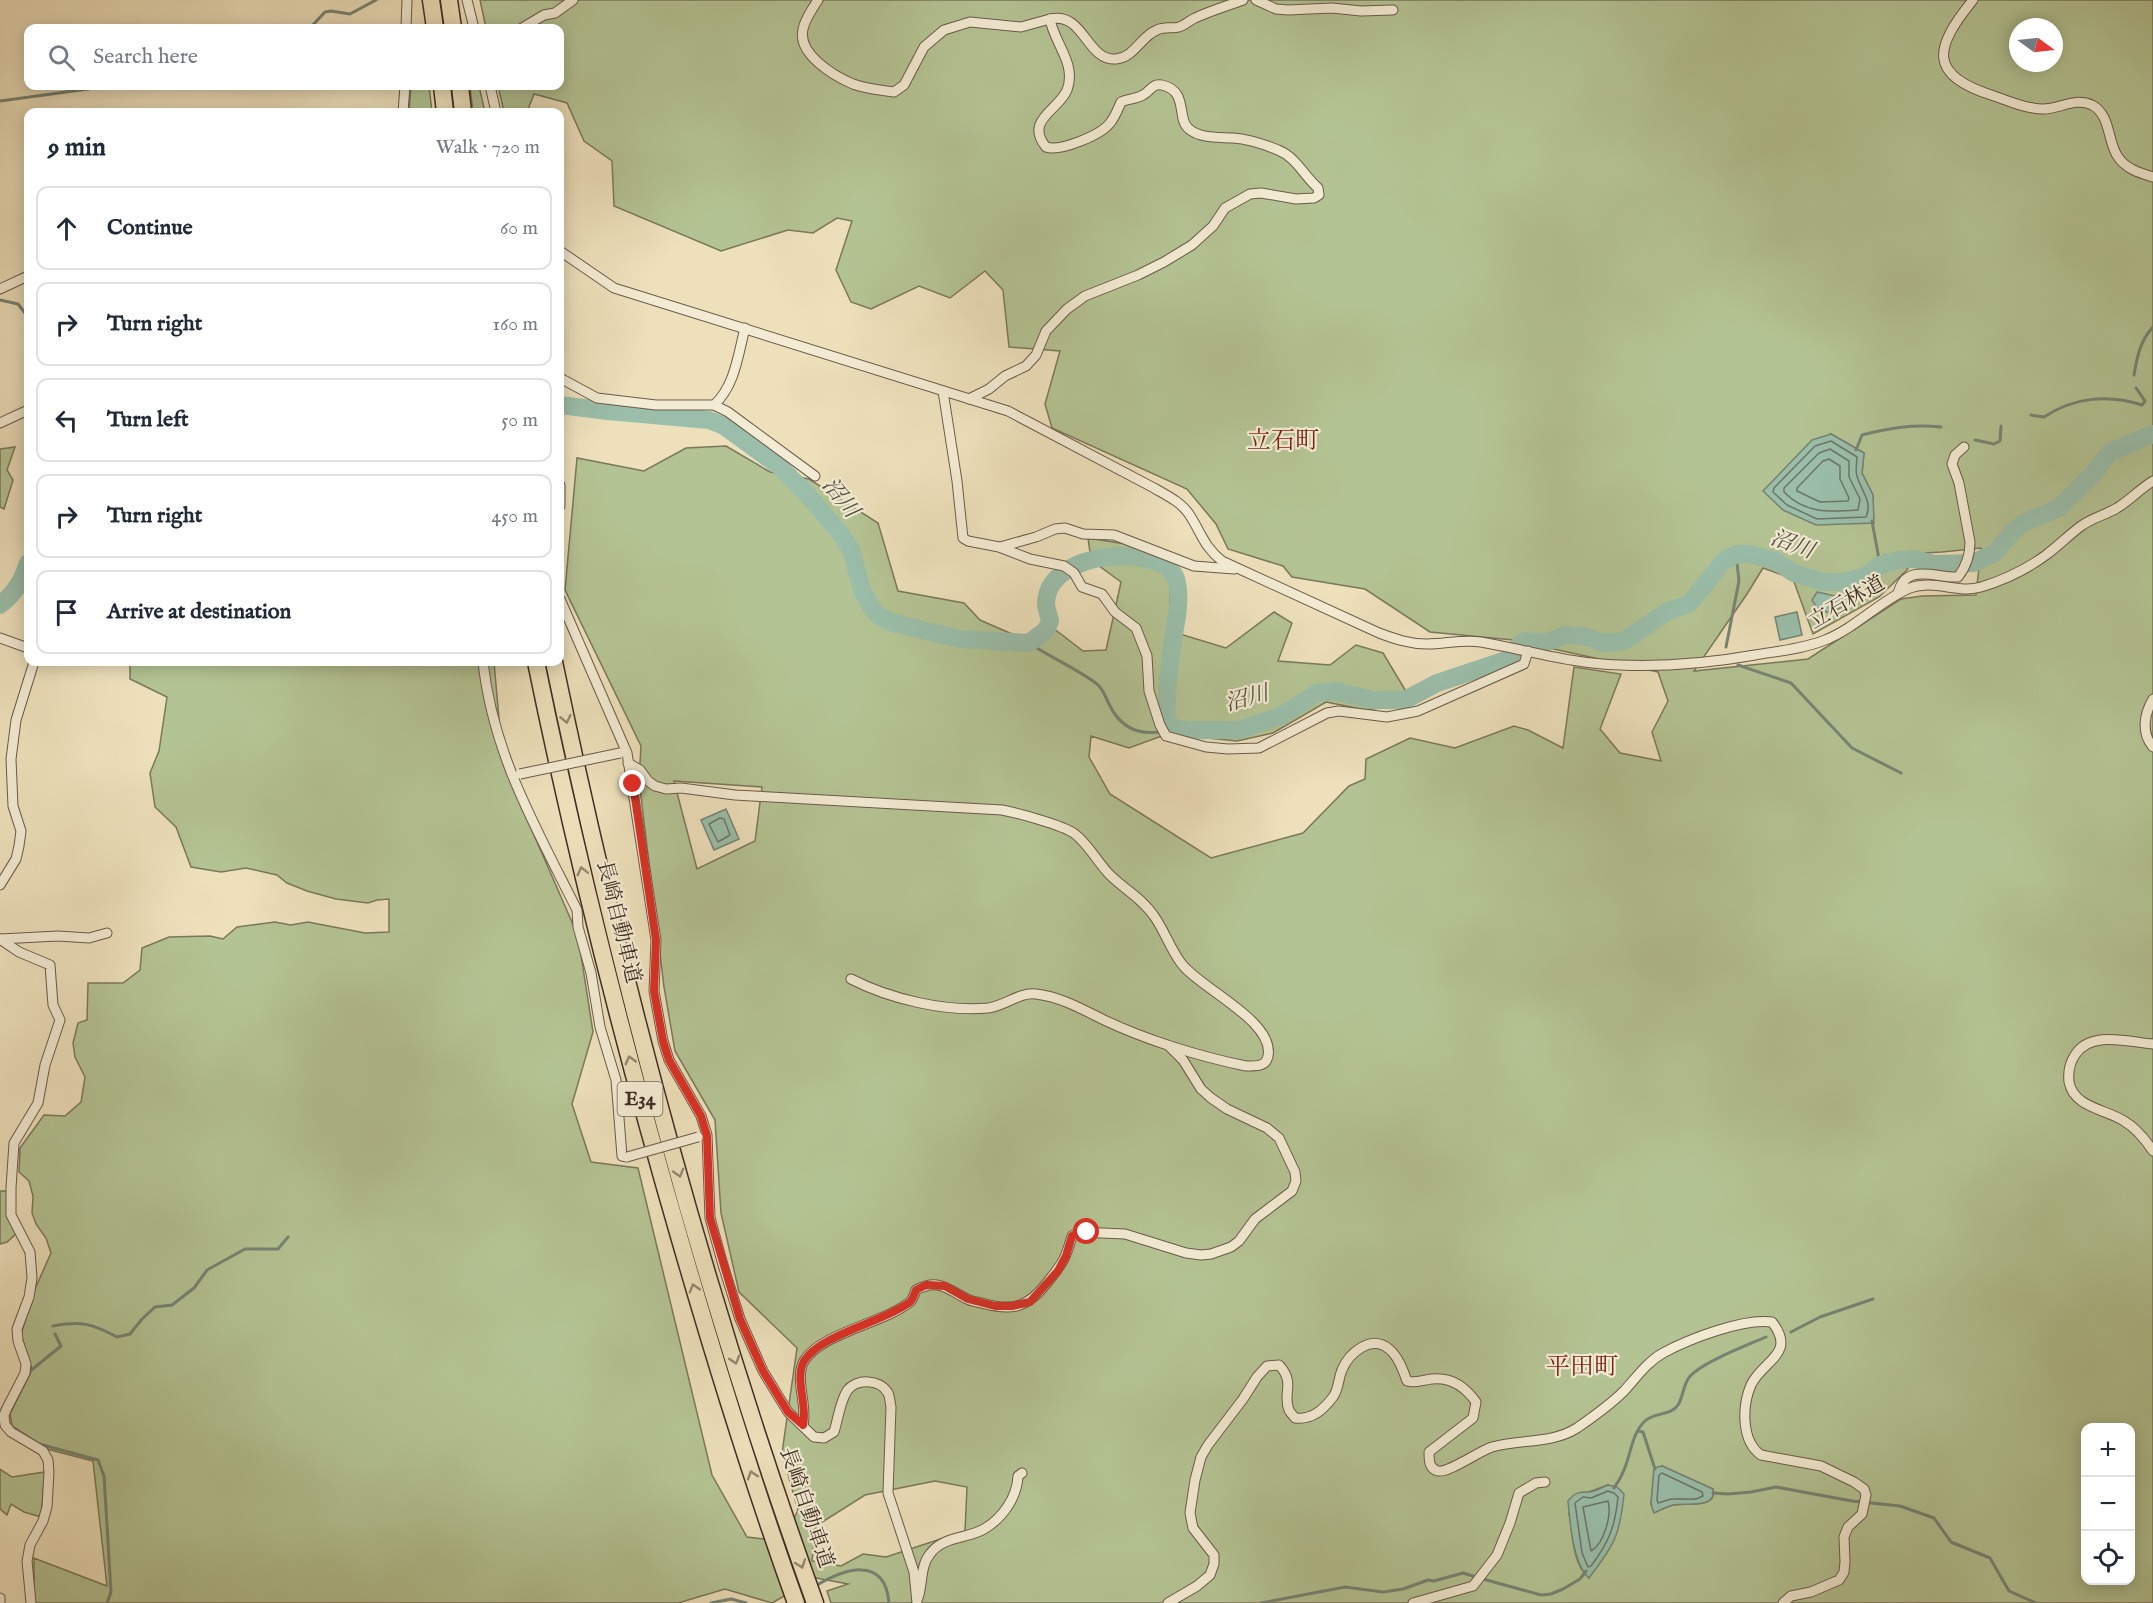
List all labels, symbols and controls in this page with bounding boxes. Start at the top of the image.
north arrow [2009,18,2063,72]
search box [24,24,564,90]
icon: search [45,41,78,74]
text: Search here [93,43,198,71]
text: 9 min [48,131,106,164]
text: Walk · 720 m [436,135,540,160]
icon: ahead [50,212,83,245]
text: Continue [107,214,193,242]
text: 60 m [500,216,538,241]
icon: right [50,308,83,341]
text: Turn right [107,310,202,338]
text: 160 m [492,312,538,337]
icon: left [50,404,83,437]
text: Turn left [107,406,189,434]
text: 50 m [501,408,538,433]
district label: 立石町 [1247,426,1319,457]
water label: 沼川 [815,472,866,525]
icon: right [50,500,83,533]
text: Turn right [107,502,202,530]
text: 450 m [491,504,538,529]
water label: 沼川 [1767,524,1819,566]
street label: 立石林道 [1804,570,1890,636]
icon: arrive [50,596,83,629]
text: Arrive at destination [107,598,291,626]
water label: 沼川 [1222,679,1274,718]
one-way arrow [559,713,572,723]
route end [619,770,645,796]
street label: 長崎自動車道 [590,858,646,986]
one-way arrow [576,866,589,876]
one-way arrow [624,1056,637,1066]
road number: E34 [618,1082,662,1116]
one-way arrow [672,1167,684,1178]
route start [1073,1218,1099,1244]
one-way arrow [689,1283,701,1294]
district label: 平田町 [1546,1352,1618,1383]
one-way arrow [728,1354,740,1365]
map controls [2081,1423,2135,1585]
button: + [2081,1423,2135,1477]
street label: 長崎自動車道 [773,1444,839,1572]
one-way arrow [747,1470,759,1481]
button: − [2081,1477,2135,1531]
button: locate [2081,1531,2135,1585]
one-way arrow [794,1558,806,1569]

